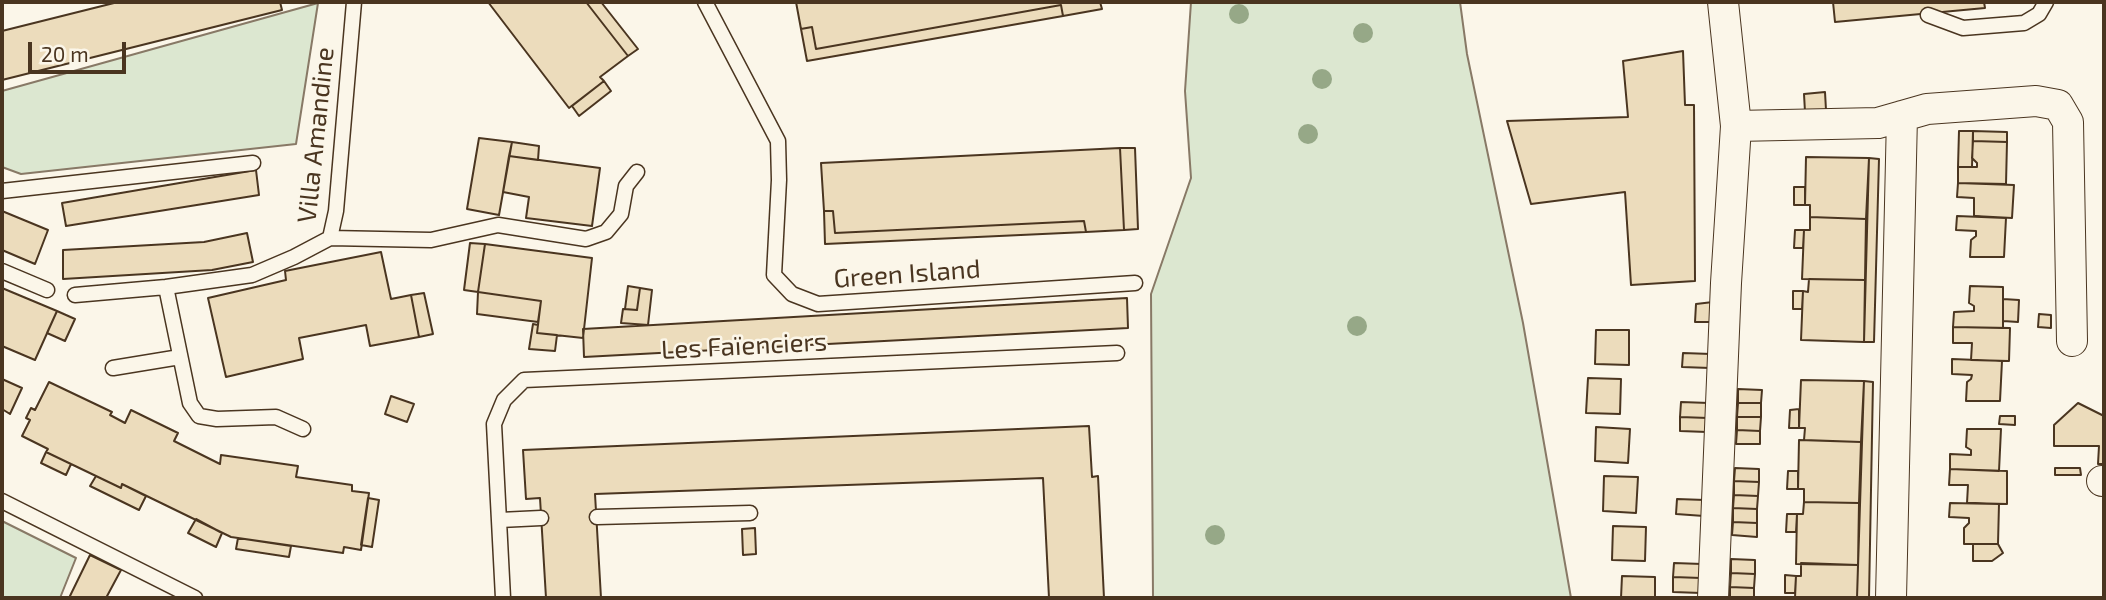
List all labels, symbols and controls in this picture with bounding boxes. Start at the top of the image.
scale bar [32,28,130,72]
text: 20 m [41,41,89,66]
street label: Villa Amandine [291,46,341,224]
street label: Green Island [832,253,982,295]
street label: Les Faïenciers [660,326,828,366]

